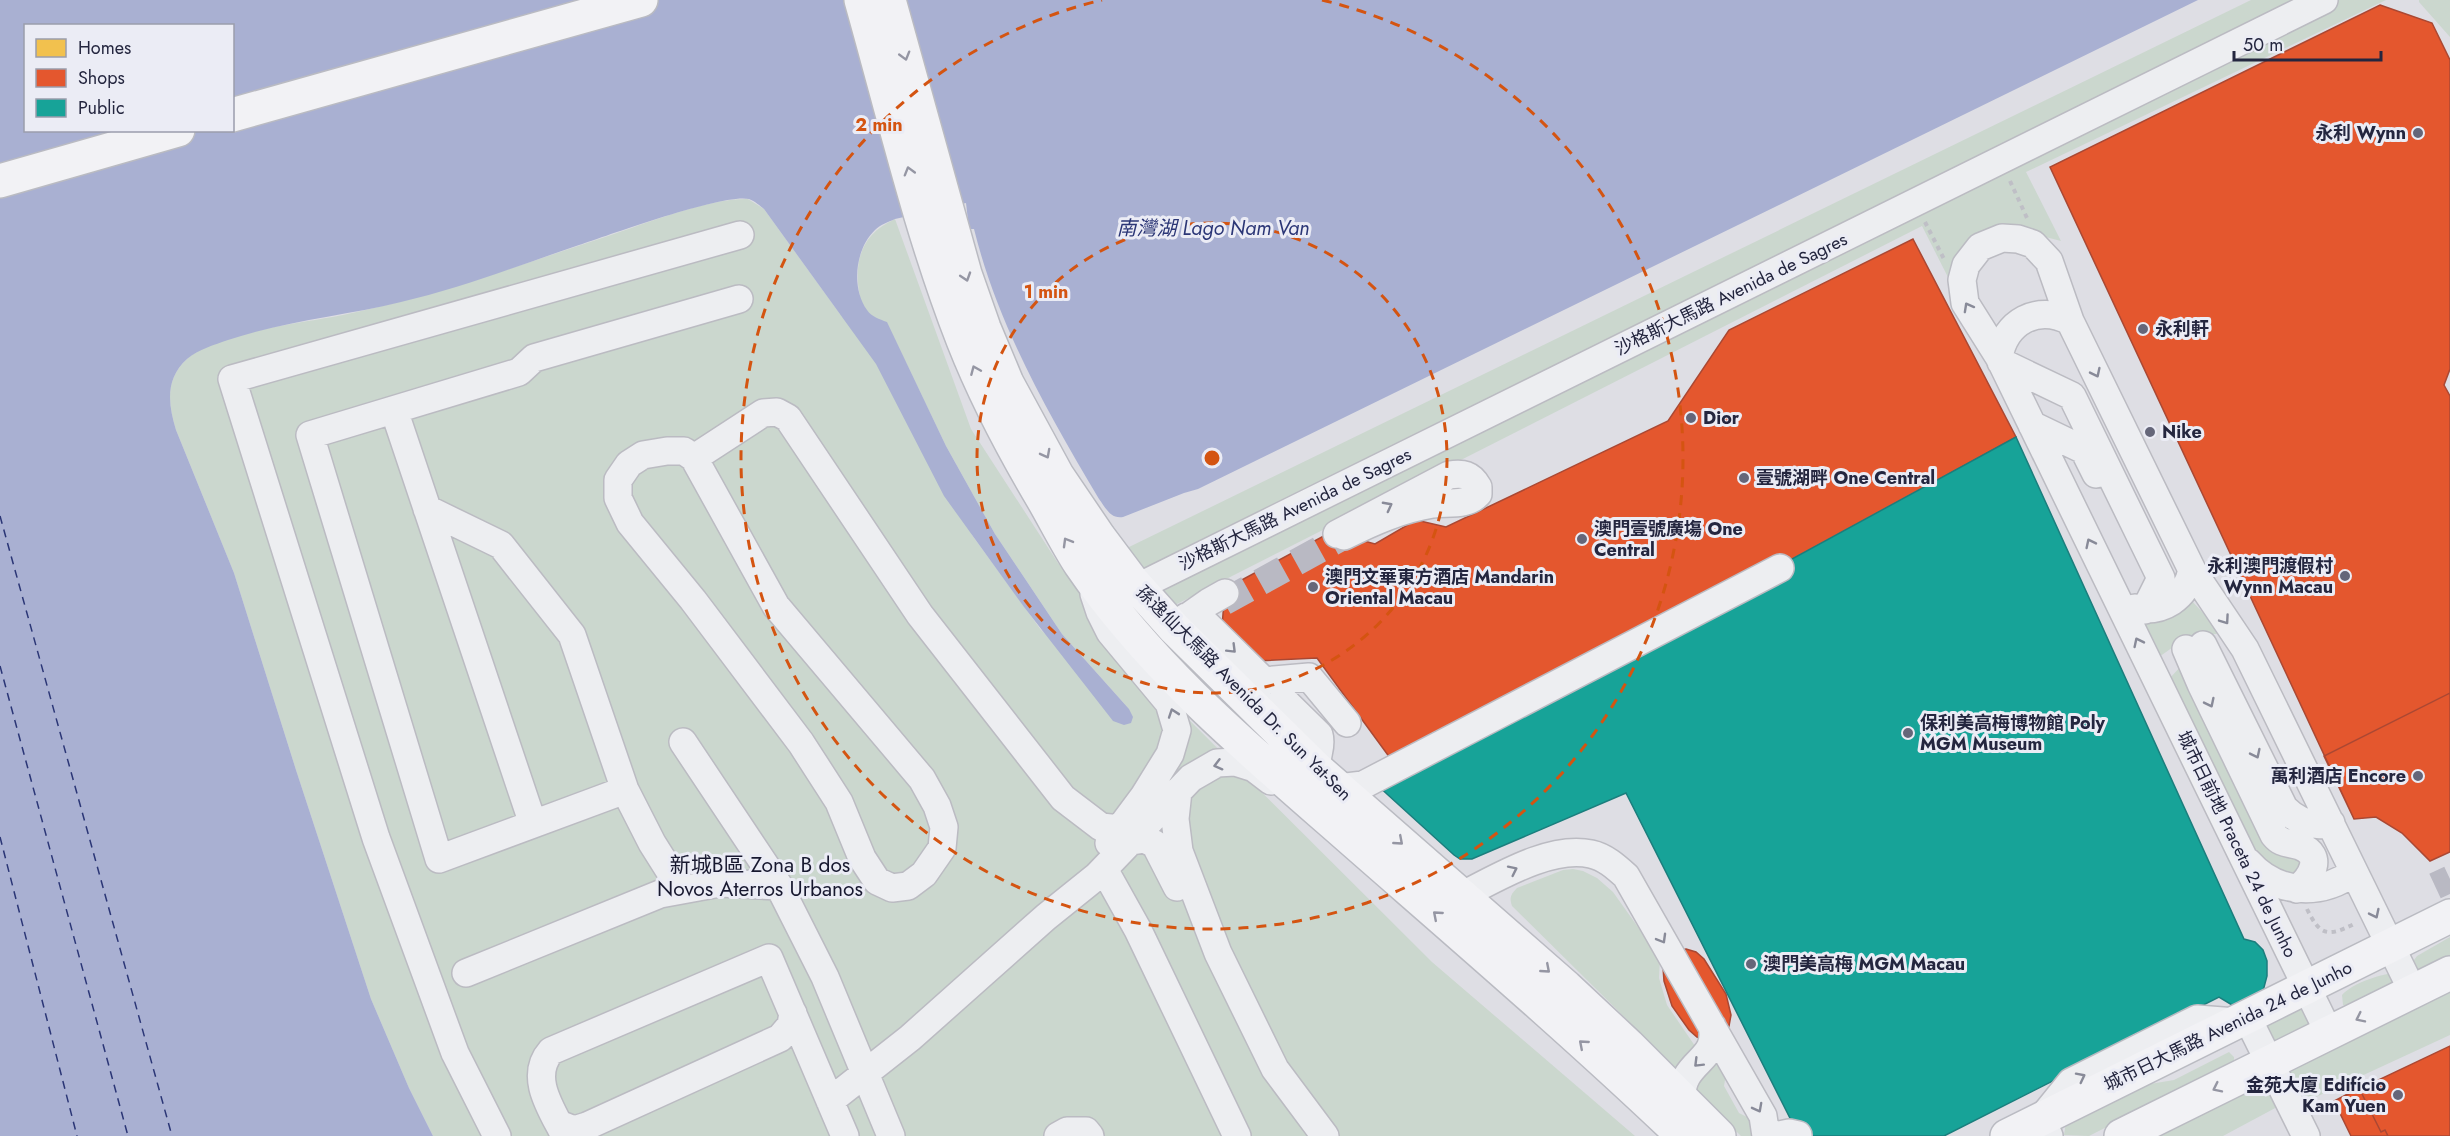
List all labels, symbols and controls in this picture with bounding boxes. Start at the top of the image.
legend [24,24,234,132]
scale bar [2234,24,2381,62]
text: 50 m [2243,32,2283,58]
text: Homes [78,35,131,61]
one-way arrow [898,50,910,61]
text: Shops [78,65,125,91]
text: Public [78,95,125,121]
text: 2 min [855,112,903,138]
place label: 永利 Wynn [2315,120,2406,146]
marker: 永利 Wynn [2411,126,2425,140]
one-way arrow [904,166,916,177]
water label: 南灣湖 Lago Nam Van [1117,214,1309,243]
street label: 沙格斯大馬路 Avenida de Sagres [1610,226,1852,362]
one-way arrow [958,271,971,282]
text: 1 min [1024,279,1068,305]
one-way arrow [1964,302,1976,313]
place label: 永利軒 [2155,316,2209,342]
marker: 永利軒 [2136,322,2150,336]
one-way arrow [971,365,983,376]
one-way arrow [2089,367,2100,378]
place label: Dior [1703,405,1740,431]
marker: Dior [1684,411,1698,425]
place label: Nike [2162,419,2202,445]
marker: Nike [2143,425,2157,439]
street label: 沙格斯大馬路 Avenida de Sagres [1174,441,1416,577]
one-way arrow [1039,448,1050,458]
centre of rings [1202,448,1222,468]
place label: 壹號湖畔 One Central [1756,465,1935,491]
marker: 壹號湖畔 One Central [1737,471,1751,485]
one-way arrow [1382,502,1392,513]
place label: 澳門壹號廣塲 One Central [1594,516,1743,563]
marker: 澳門壹號廣塲 One Central [1575,532,1589,546]
one-way arrow [1063,537,1074,548]
one-way arrow [2085,539,2097,550]
place label: 永利澳門渡假村 Wynn Macau [2207,553,2333,600]
place label: 澳門文華東方酒店 Mandarin Oriental Macau [1325,564,1554,611]
marker: 永利澳門渡假村 Wynn Macau [2338,569,2352,583]
street label: 孫逸仙大馬路 Avenida Dr. Sun Yat-Sen [1130,579,1358,807]
marker: 澳門文華東方酒店 Mandarin Oriental Macau [1306,580,1320,594]
one-way arrow [2218,613,2229,624]
one-way arrow [2134,638,2145,648]
one-way arrow [1224,642,1235,653]
one-way arrow [2202,697,2214,708]
one-way arrow [1167,708,1180,719]
place label: 保利美高梅博物館 Poly MGM Museum [1920,710,2106,757]
marker: 保利美高梅博物館 Poly MGM Museum [1901,726,1915,740]
street label: 城市日前地 Praceta 24 de Junho [2171,726,2303,962]
one-way arrow [2249,747,2261,758]
one-way arrow [1213,757,1223,770]
place label: 萬利酒店 Encore [2270,763,2406,789]
marker: 萬利酒店 Encore [2411,769,2425,783]
one-way arrow [1392,834,1403,845]
district label: 新城B區 Zona B dos Novos Aterros Urbanos [657,850,863,904]
one-way arrow [1507,866,1518,878]
one-way arrow [2367,907,2379,918]
one-way arrow [1433,911,1444,922]
one-way arrow [1655,933,1666,943]
place label: 澳門美高梅 MGM Macau [1763,951,1965,977]
street label: 城市日大馬路 Avenida 24 de Junho [2099,954,2357,1098]
marker: 澳門美高梅 MGM Macau [1744,957,1758,971]
one-way arrow [1539,962,1550,973]
one-way arrow [2356,1010,2367,1022]
one-way arrow [1579,1040,1590,1051]
one-way arrow [1695,1055,1706,1066]
place label: 金苑大廈 Edifício Kam Yuen [2246,1072,2386,1119]
one-way arrow [2074,1073,2085,1084]
one-way arrow [2213,1081,2224,1093]
marker: 金苑大廈 Edifício Kam Yuen [2391,1088,2405,1102]
one-way arrow [1751,1102,1762,1113]

